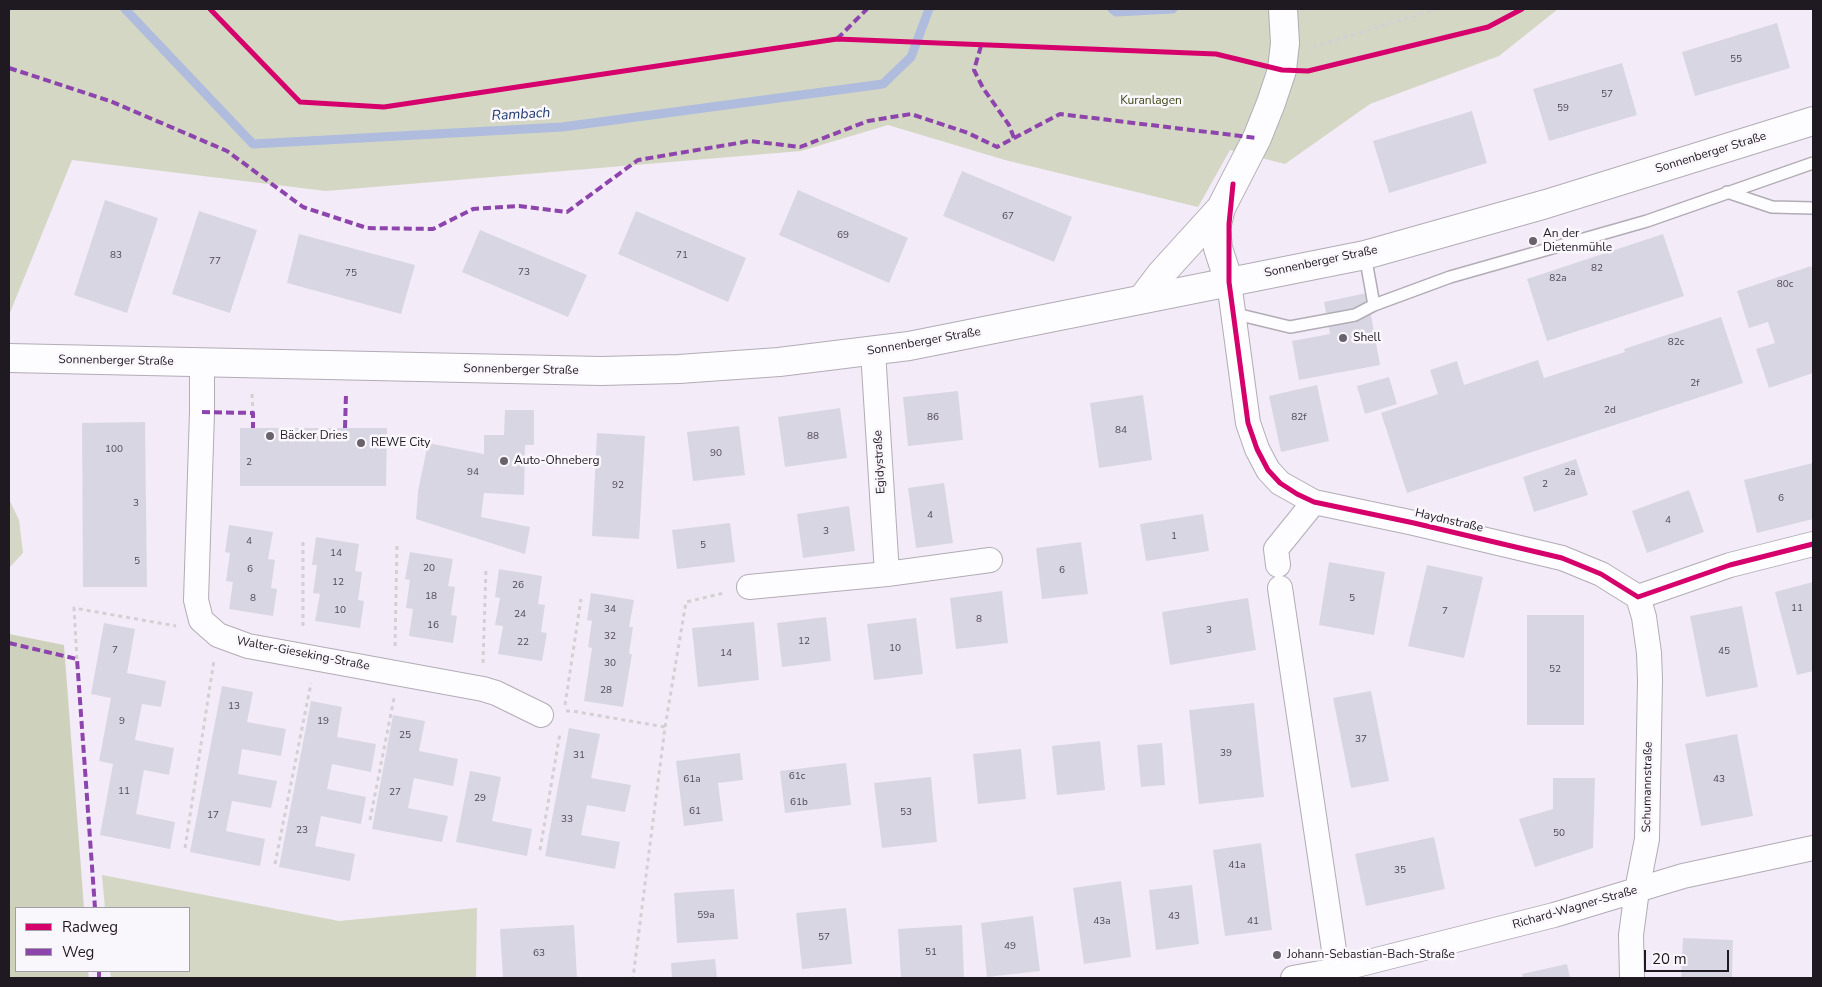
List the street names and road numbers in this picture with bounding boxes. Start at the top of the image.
street label: Sonnenberger Straße [1654,129,1768,177]
street label: Sonnenberger Straße [1263,243,1379,281]
street label: Sonnenberger Straße [866,325,982,359]
street label: Sonnenberger Straße [58,353,174,369]
street label: Sonnenberger Straße [463,362,579,378]
street label: Egidystraße [871,430,889,494]
street label: Haydnstraße [1413,506,1485,536]
street label: Walter-Gieseking-Straße [235,634,371,674]
street label: Schumannstraße [1640,741,1656,833]
street label: Richard-Wagner-Straße [1511,883,1639,933]

